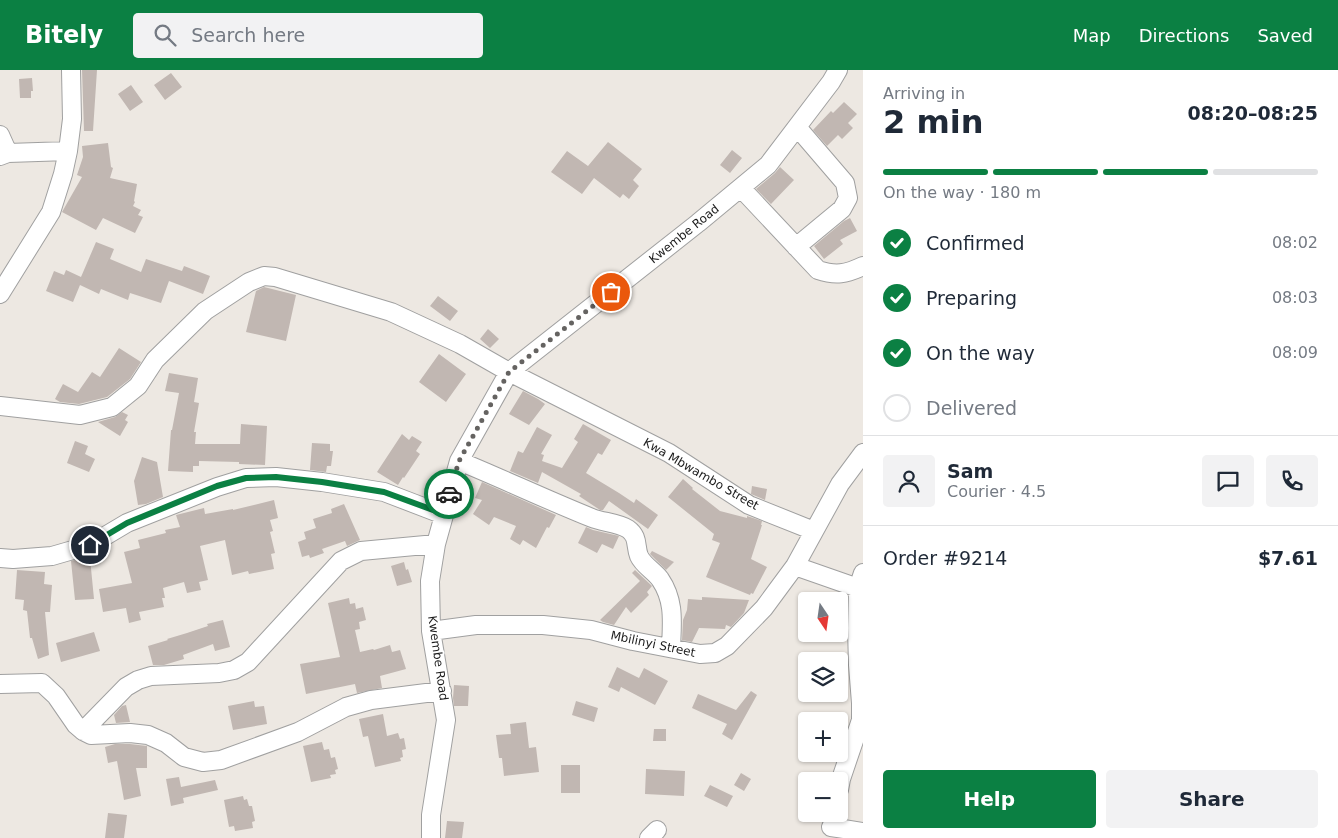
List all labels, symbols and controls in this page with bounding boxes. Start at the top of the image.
search box [133,13,483,58]
text: Bitely [25,21,103,49]
icon: search [151,21,179,49]
text: Search here [191,24,305,46]
text: Map [1073,25,1111,46]
text: Directions [1139,25,1229,46]
text: Saved [1257,25,1313,46]
text: Arriving in [883,84,965,103]
text: 08:20–08:25 [1188,102,1318,124]
text: 2 min [883,103,984,141]
text: On the way · 180 m [883,183,1041,202]
street label: Kwembe Road [646,202,722,266]
icon: check [883,229,911,257]
text: Confirmed [926,232,1025,254]
text: 08:02 [1272,233,1318,252]
pin [590,271,632,313]
icon: bag [597,278,625,306]
icon: check [883,284,911,312]
text: Preparing [926,287,1017,309]
text: 08:03 [1272,288,1318,307]
icon: check [883,339,911,367]
text: On the way [926,342,1035,364]
text: 08:09 [1272,343,1318,362]
text: Delivered [926,397,1017,419]
street label: Kwa Mbwambo Street [641,435,761,513]
button: person [883,455,935,507]
button: chat [1202,455,1254,507]
button: phone [1266,455,1318,507]
text: Sam [947,460,993,482]
courier [424,469,474,519]
icon: car [435,480,463,508]
text: Courier · 4.5 [947,482,1046,501]
pin [69,524,111,566]
icon: home [76,531,104,559]
text: Order #9214 [883,547,1007,569]
text: $7.61 [1258,547,1318,569]
north arrow [798,592,848,642]
map controls [798,592,848,822]
street label: Kwembe Road [425,615,451,701]
street label: Mbilinyi Street [609,628,697,660]
button: layers [798,652,848,702]
button: + [798,712,848,762]
button: Help [883,770,1096,828]
button: Share [1106,770,1318,828]
button: − [798,772,848,822]

